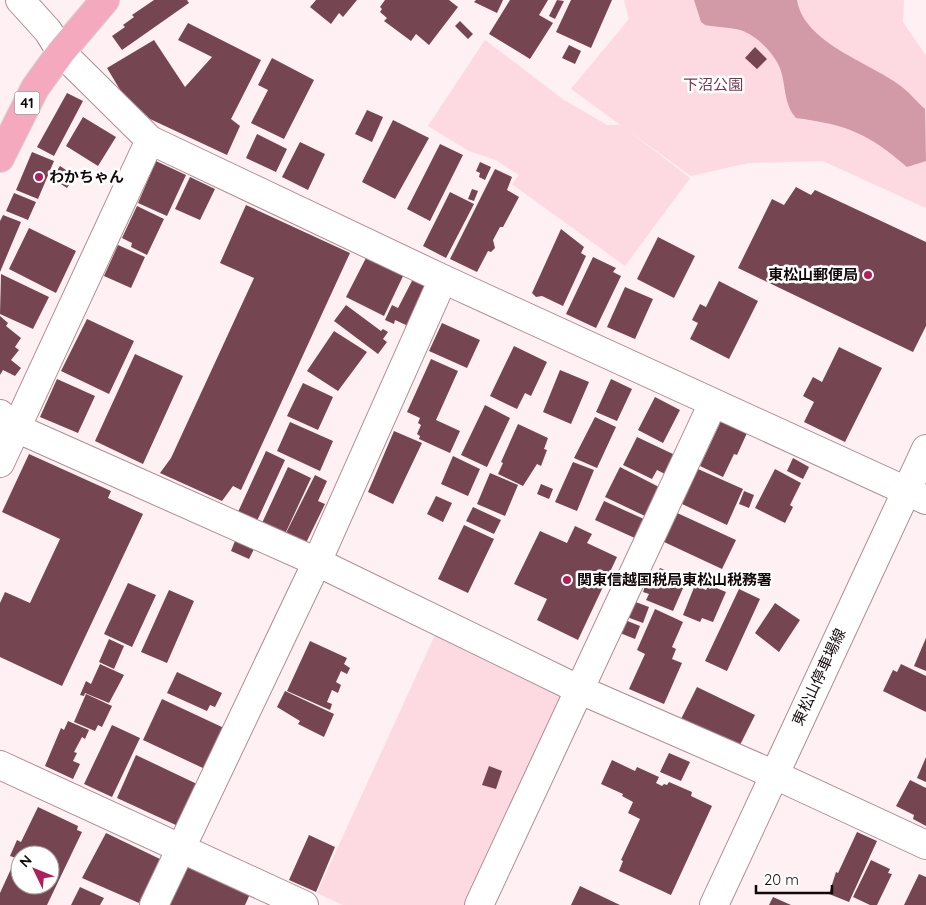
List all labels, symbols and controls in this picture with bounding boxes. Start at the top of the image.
park label: 下沼公園 [683,75,743,94]
road number: 41 [15,92,40,115]
place label: わかちゃん [49,167,124,186]
marker: わかちゃん [33,171,45,183]
place label: 東松山郵便局 [768,265,858,284]
marker: 東松山郵便局 [862,269,874,281]
place label: 関東信越国税局東松山税務署 [577,570,772,589]
marker: 関東信越国税局東松山税務署 [561,574,573,586]
street label: 東松山停車場線 [788,625,849,728]
north arrow [10,845,60,895]
text: N [15,851,36,871]
scale bar [756,862,832,894]
text: 20 m [764,870,799,889]

